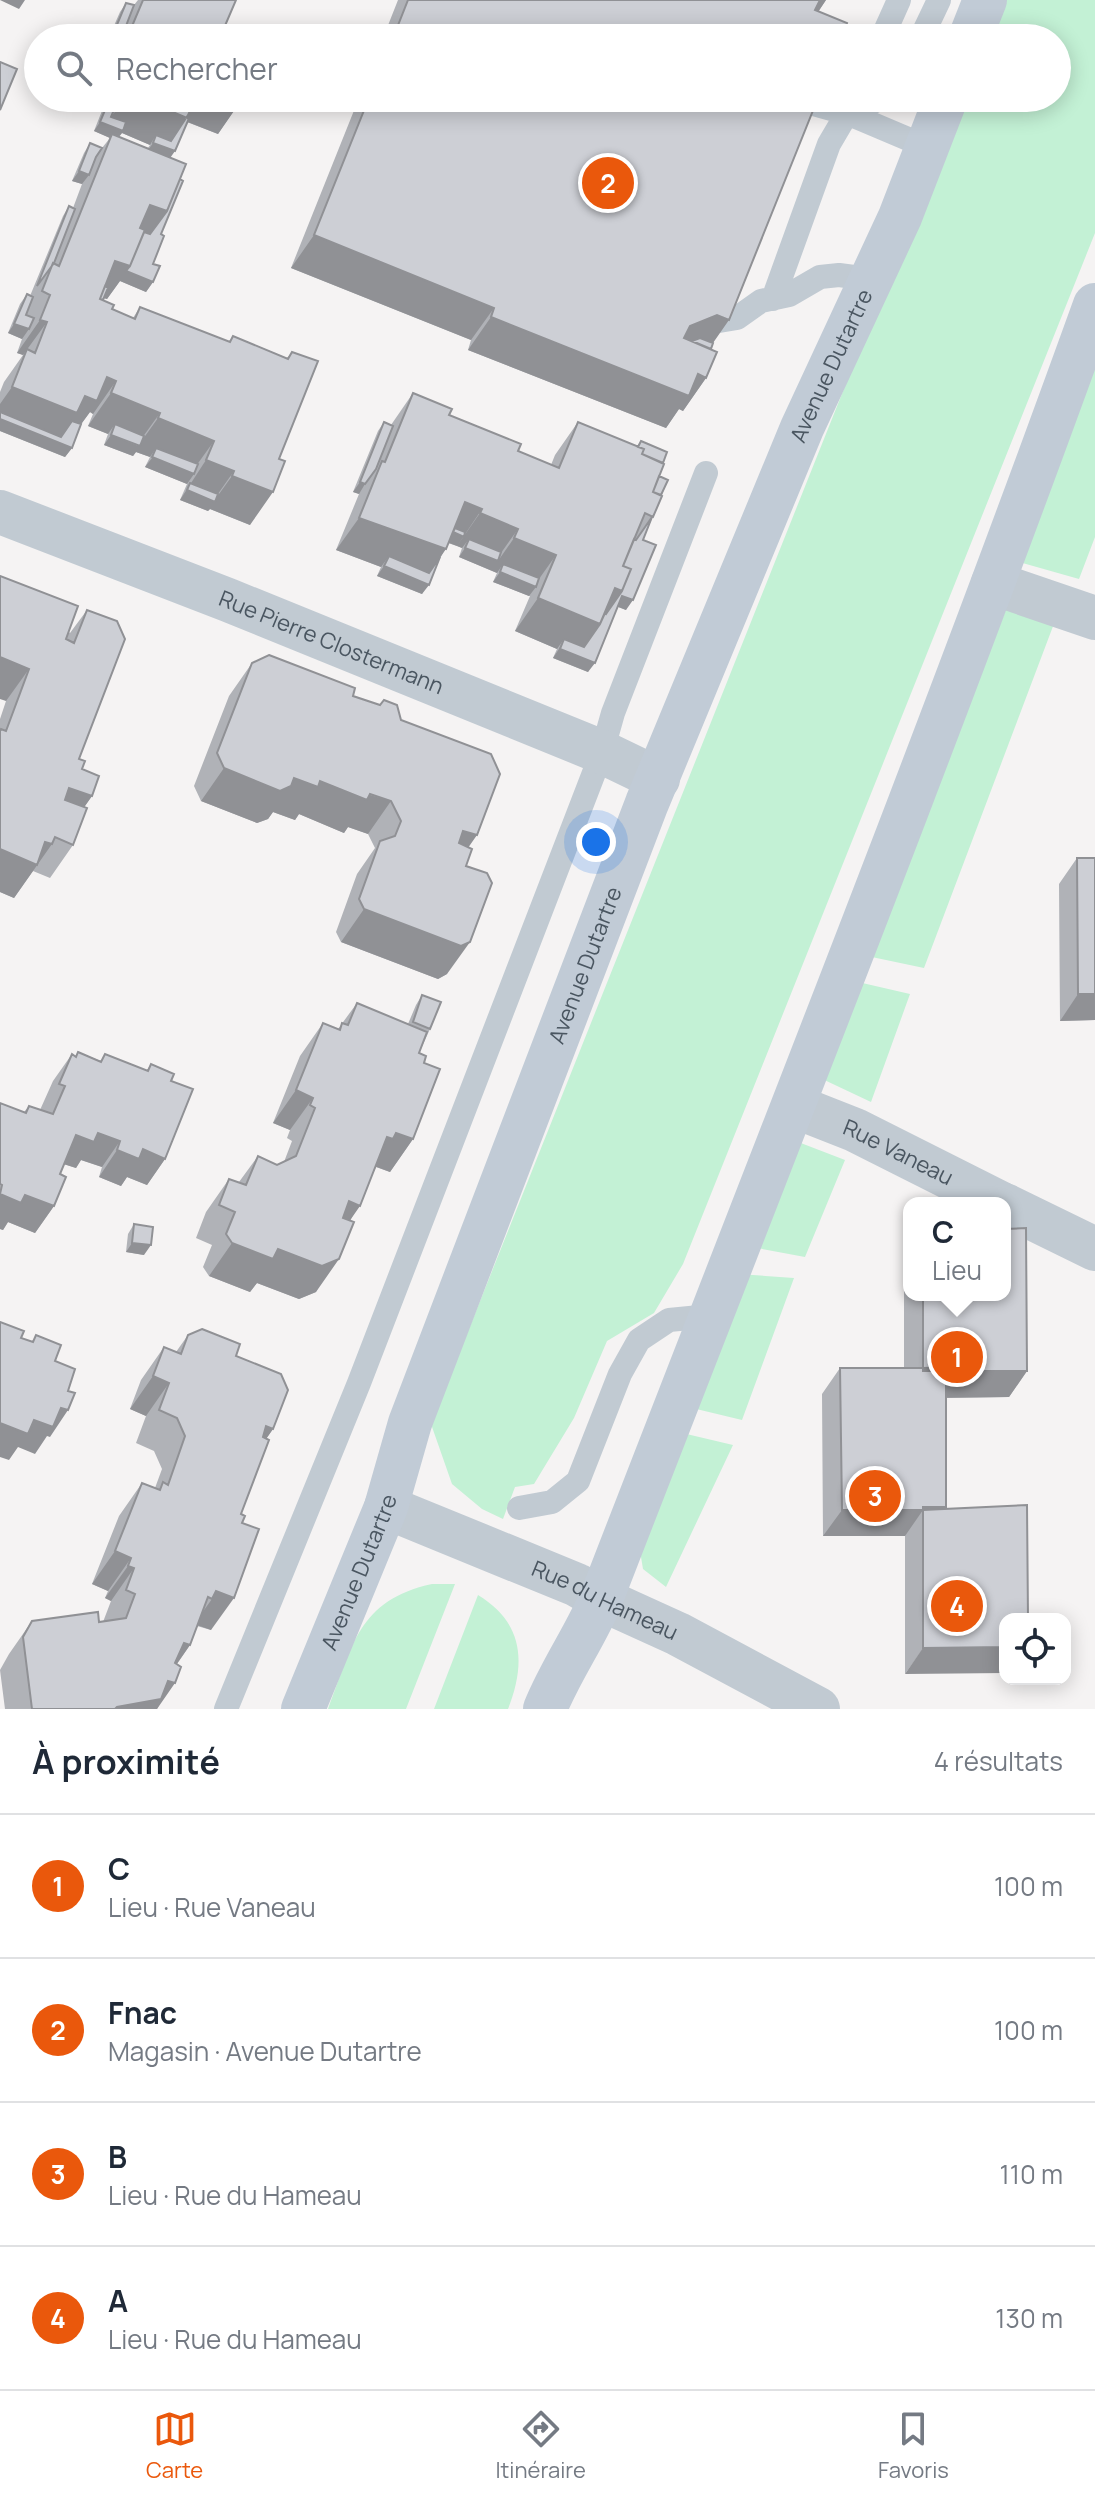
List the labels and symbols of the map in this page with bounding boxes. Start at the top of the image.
pin: 2 [582,153,634,213]
street label: Avenue Dutartre [783,284,880,447]
street label: Rue Pierre Clostermann [215,583,448,701]
your location [576,822,616,862]
street label: Avenue Dutartre [541,882,629,1048]
street label: Rue Vaneau [839,1112,958,1192]
pin: 1 [931,1327,983,1387]
pin: 3 [849,1466,901,1526]
street label: Avenue Dutartre [314,1491,404,1655]
street label: Rue du Hameau [527,1553,683,1647]
pin: 4 [931,1576,983,1636]

